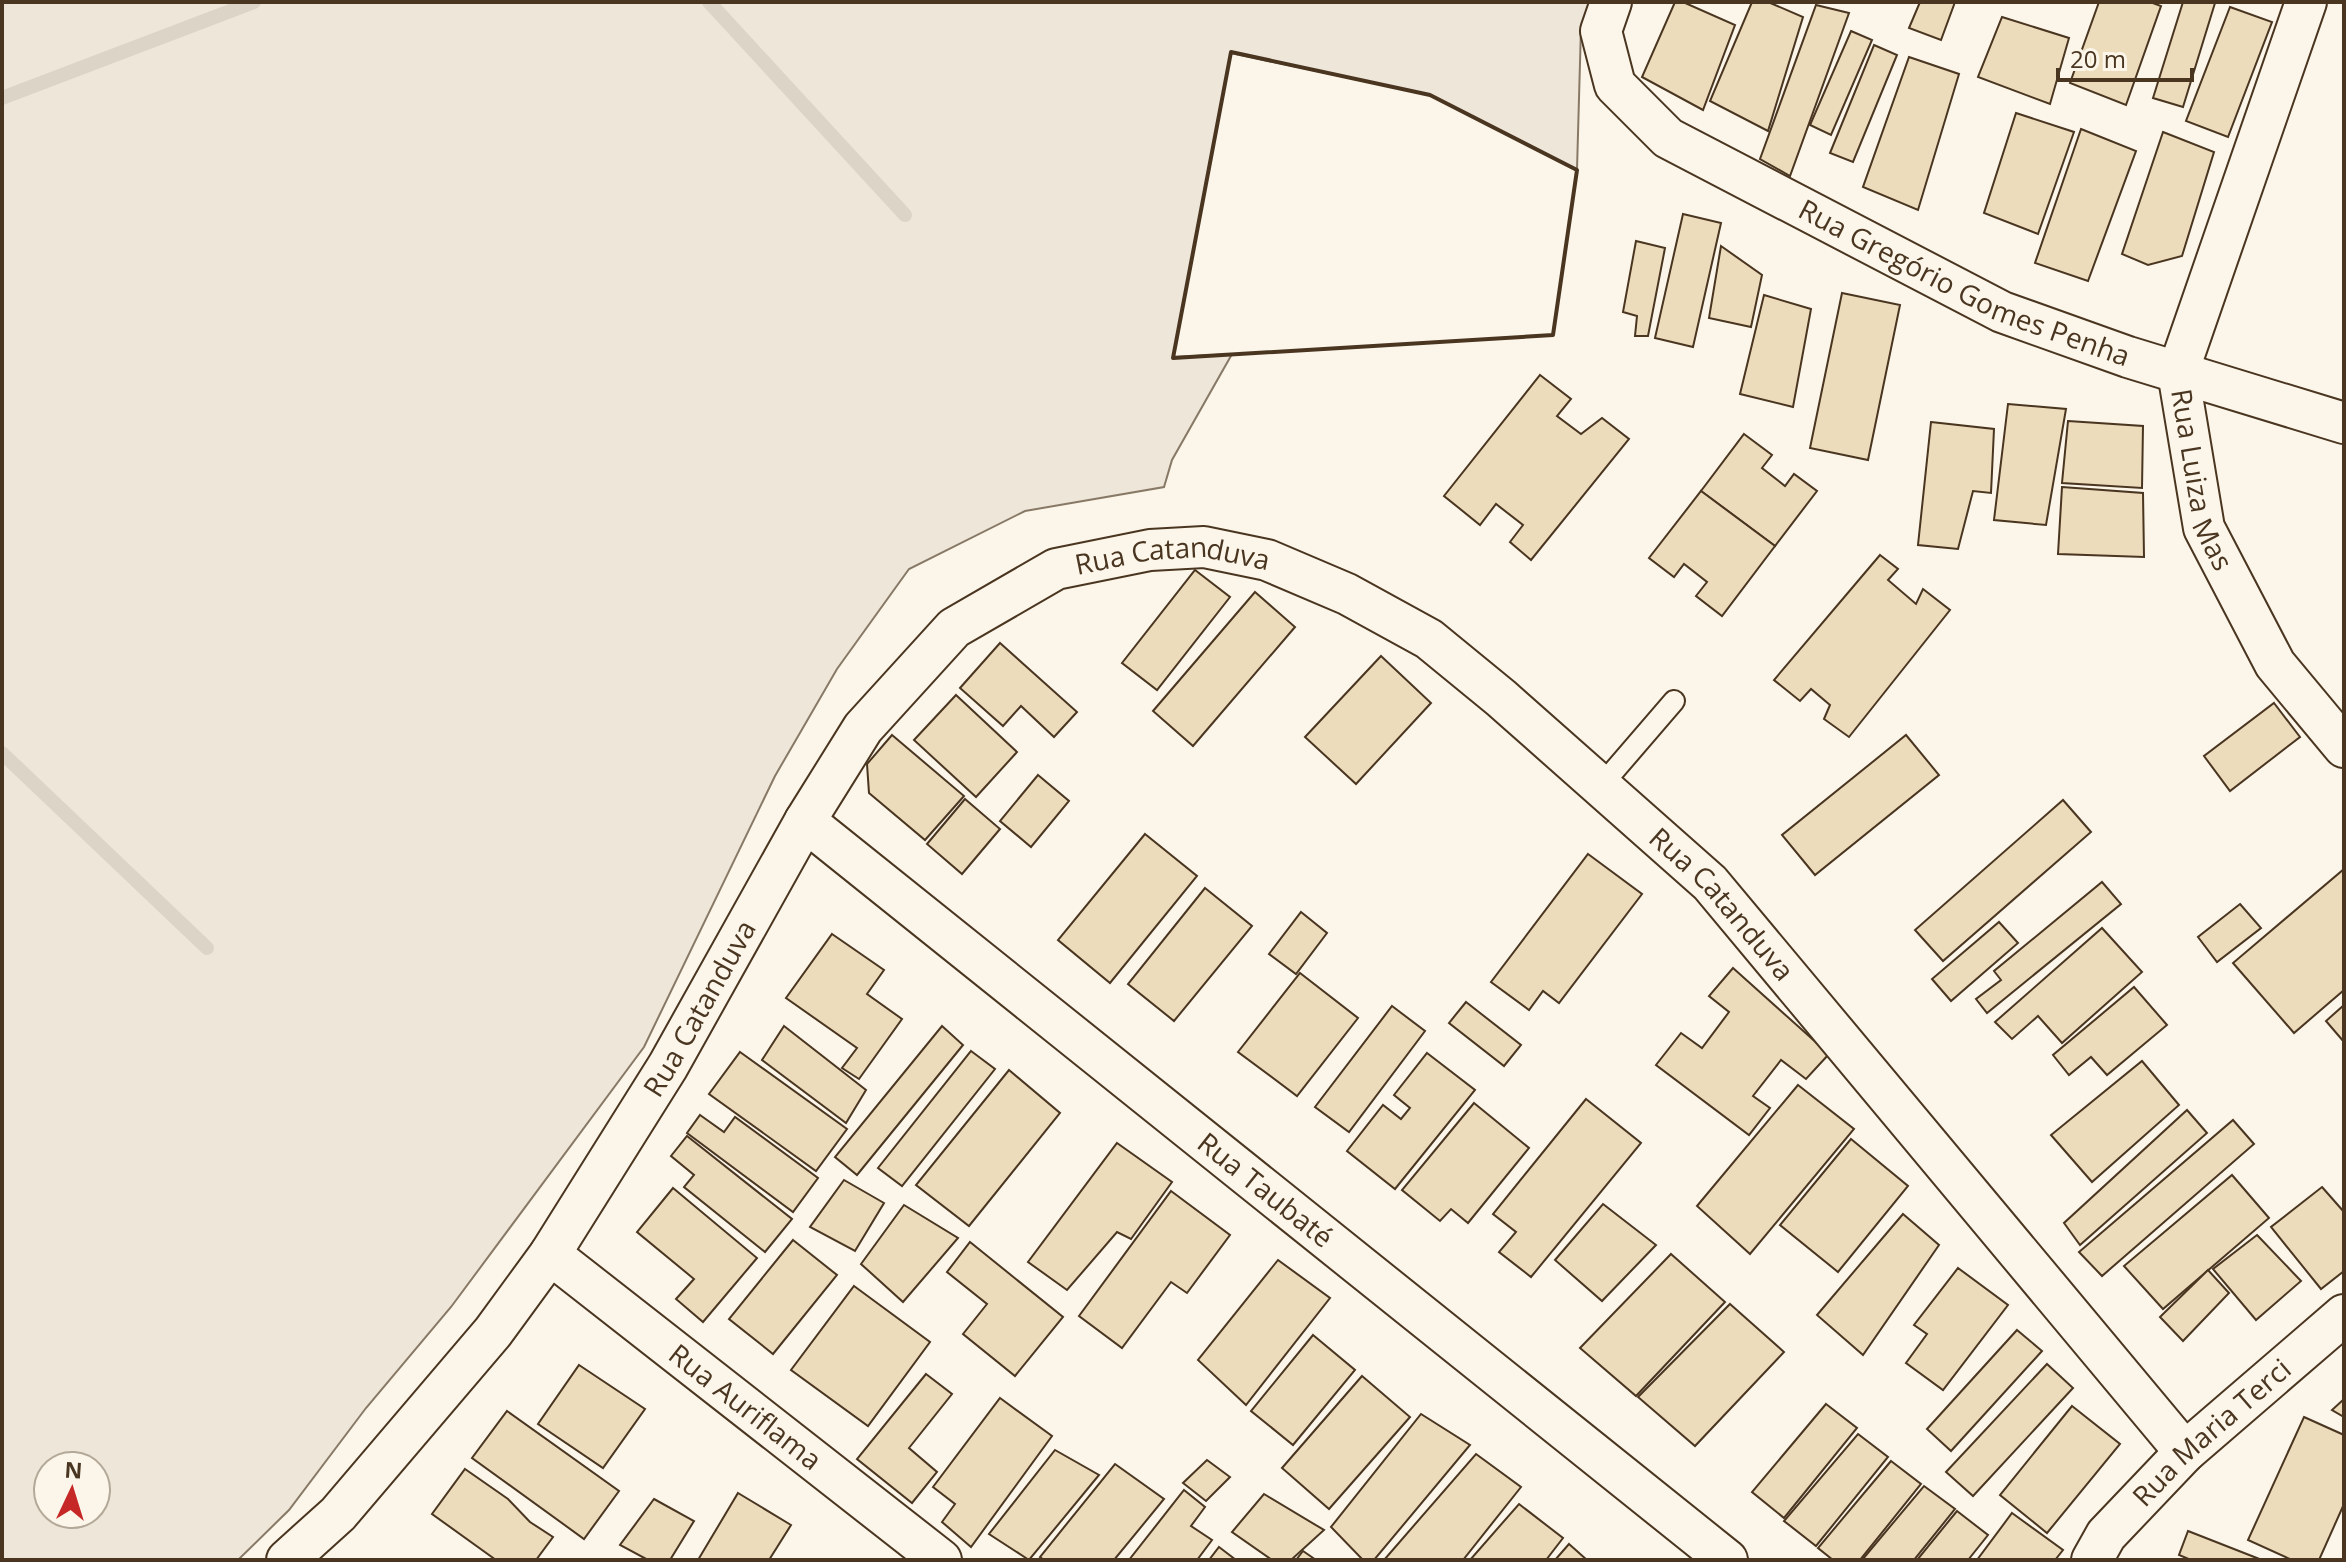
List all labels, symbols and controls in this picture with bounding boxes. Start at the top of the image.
scale bar [2058,32,2192,82]
text: 20 m [2070,42,2126,75]
street label: Rua Gregório Gomes Penha [1793,189,2136,374]
street label: Rua Luiza Mas [2163,386,2243,577]
street label: Rua Catanduva [1071,527,1274,583]
street label: Rua Catanduva [1642,818,1803,988]
street label: Rua Catanduva [634,913,764,1103]
street label: Rua Taubaté [1190,1123,1342,1255]
street label: Rua Auriflama [662,1334,830,1478]
street label: Rua Maria Terci [2123,1349,2298,1514]
north arrow [32,1450,112,1530]
text: N [63,1453,83,1485]

